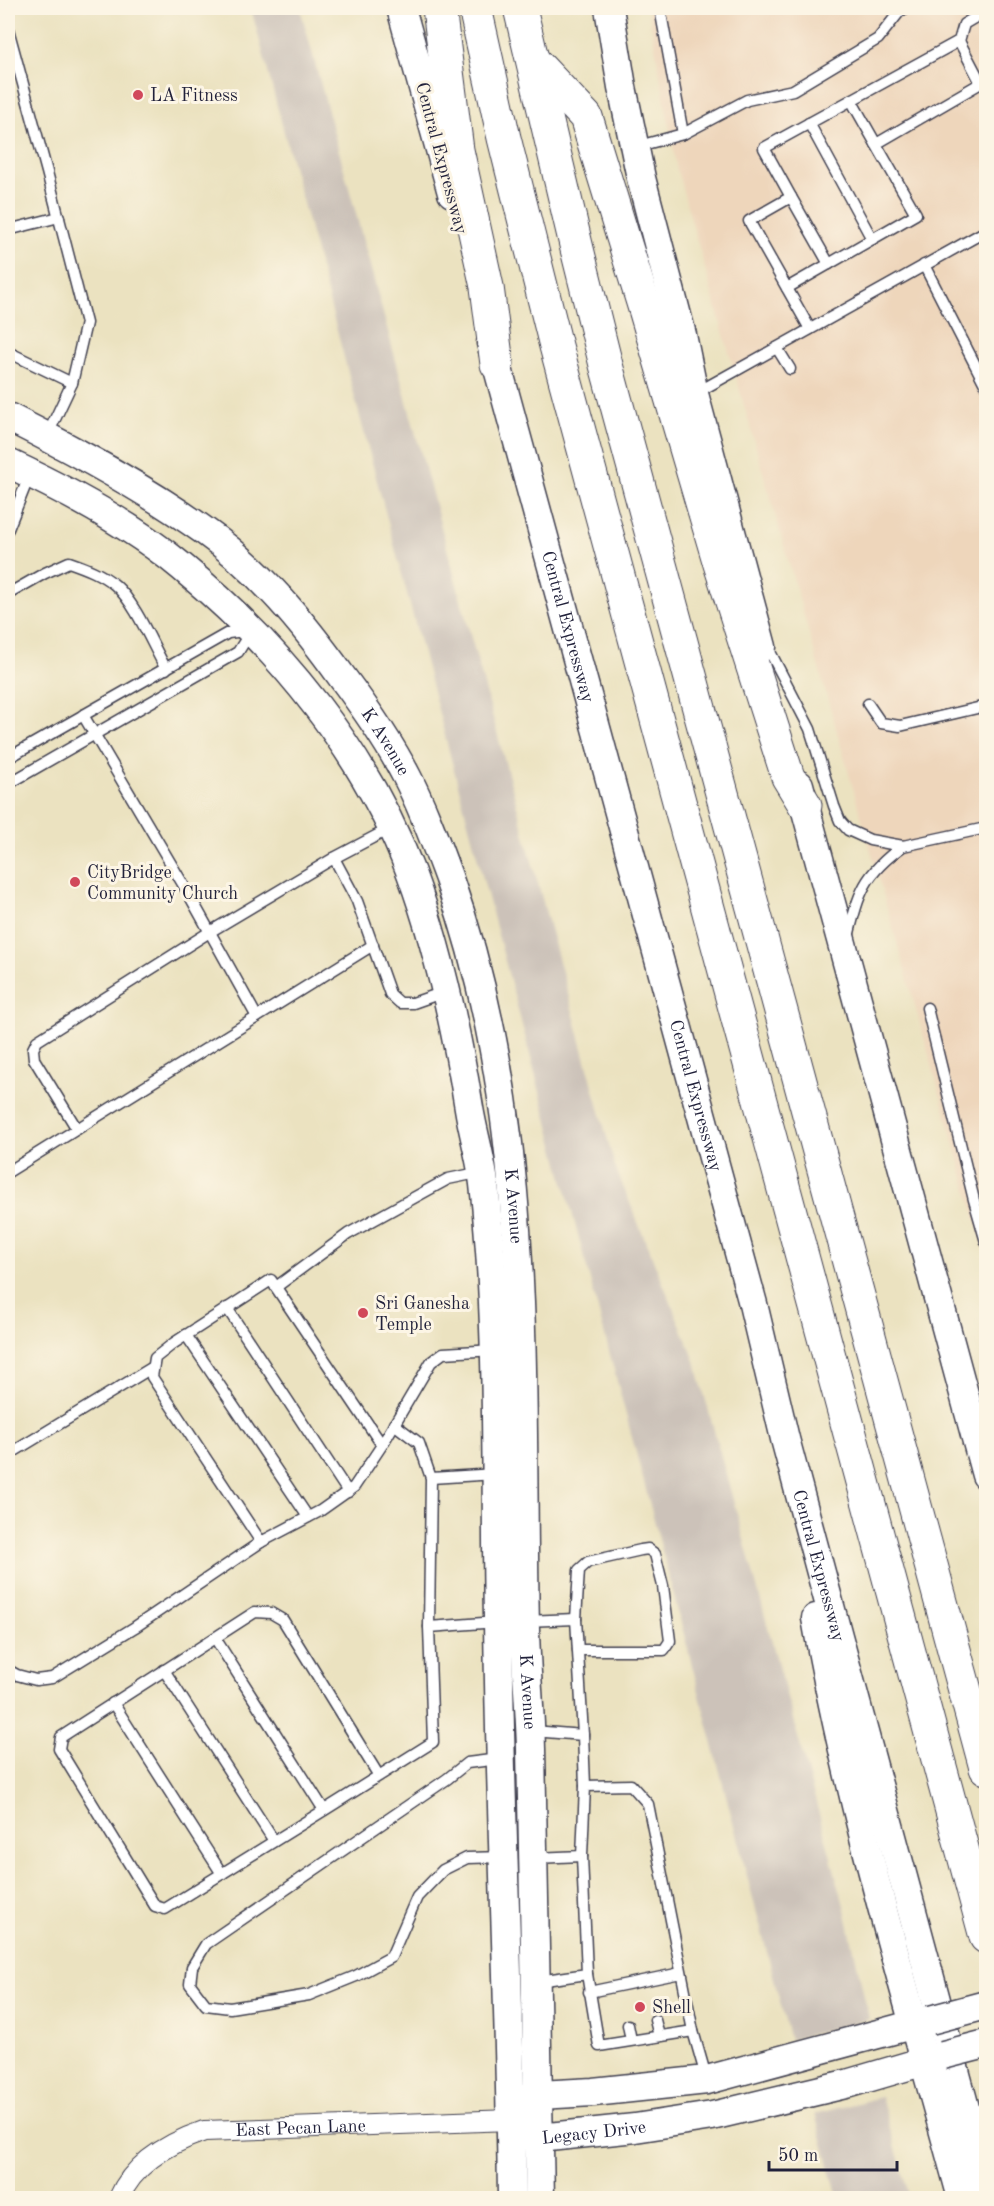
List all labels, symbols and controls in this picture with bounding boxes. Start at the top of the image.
street label: Central Expressway [412,80,470,237]
place label: LA Fitness [150,87,238,105]
marker: LA Fitness [131,88,145,102]
street label: Central Expressway [538,549,597,705]
street label: K Avenue [357,705,413,779]
place label: CityBridge Community Church [87,864,238,903]
marker: CityBridge Community Church [68,875,82,889]
street label: Central Expressway [666,1018,725,1174]
street label: K Avenue [501,1167,525,1244]
place label: Sri Ganesha Temple [375,1295,470,1334]
marker: Sri Ganesha Temple [356,1306,370,1320]
street label: Central Expressway [789,1488,847,1644]
street label: K Avenue [516,1653,538,1730]
place label: Shell [652,1999,691,2017]
marker: Shell [633,2000,647,2014]
street label: East Pecan Lane [235,2117,366,2140]
street label: Legacy Drive [541,2118,647,2148]
scale bar [769,2134,896,2172]
text: 50 m [778,2147,818,2165]

